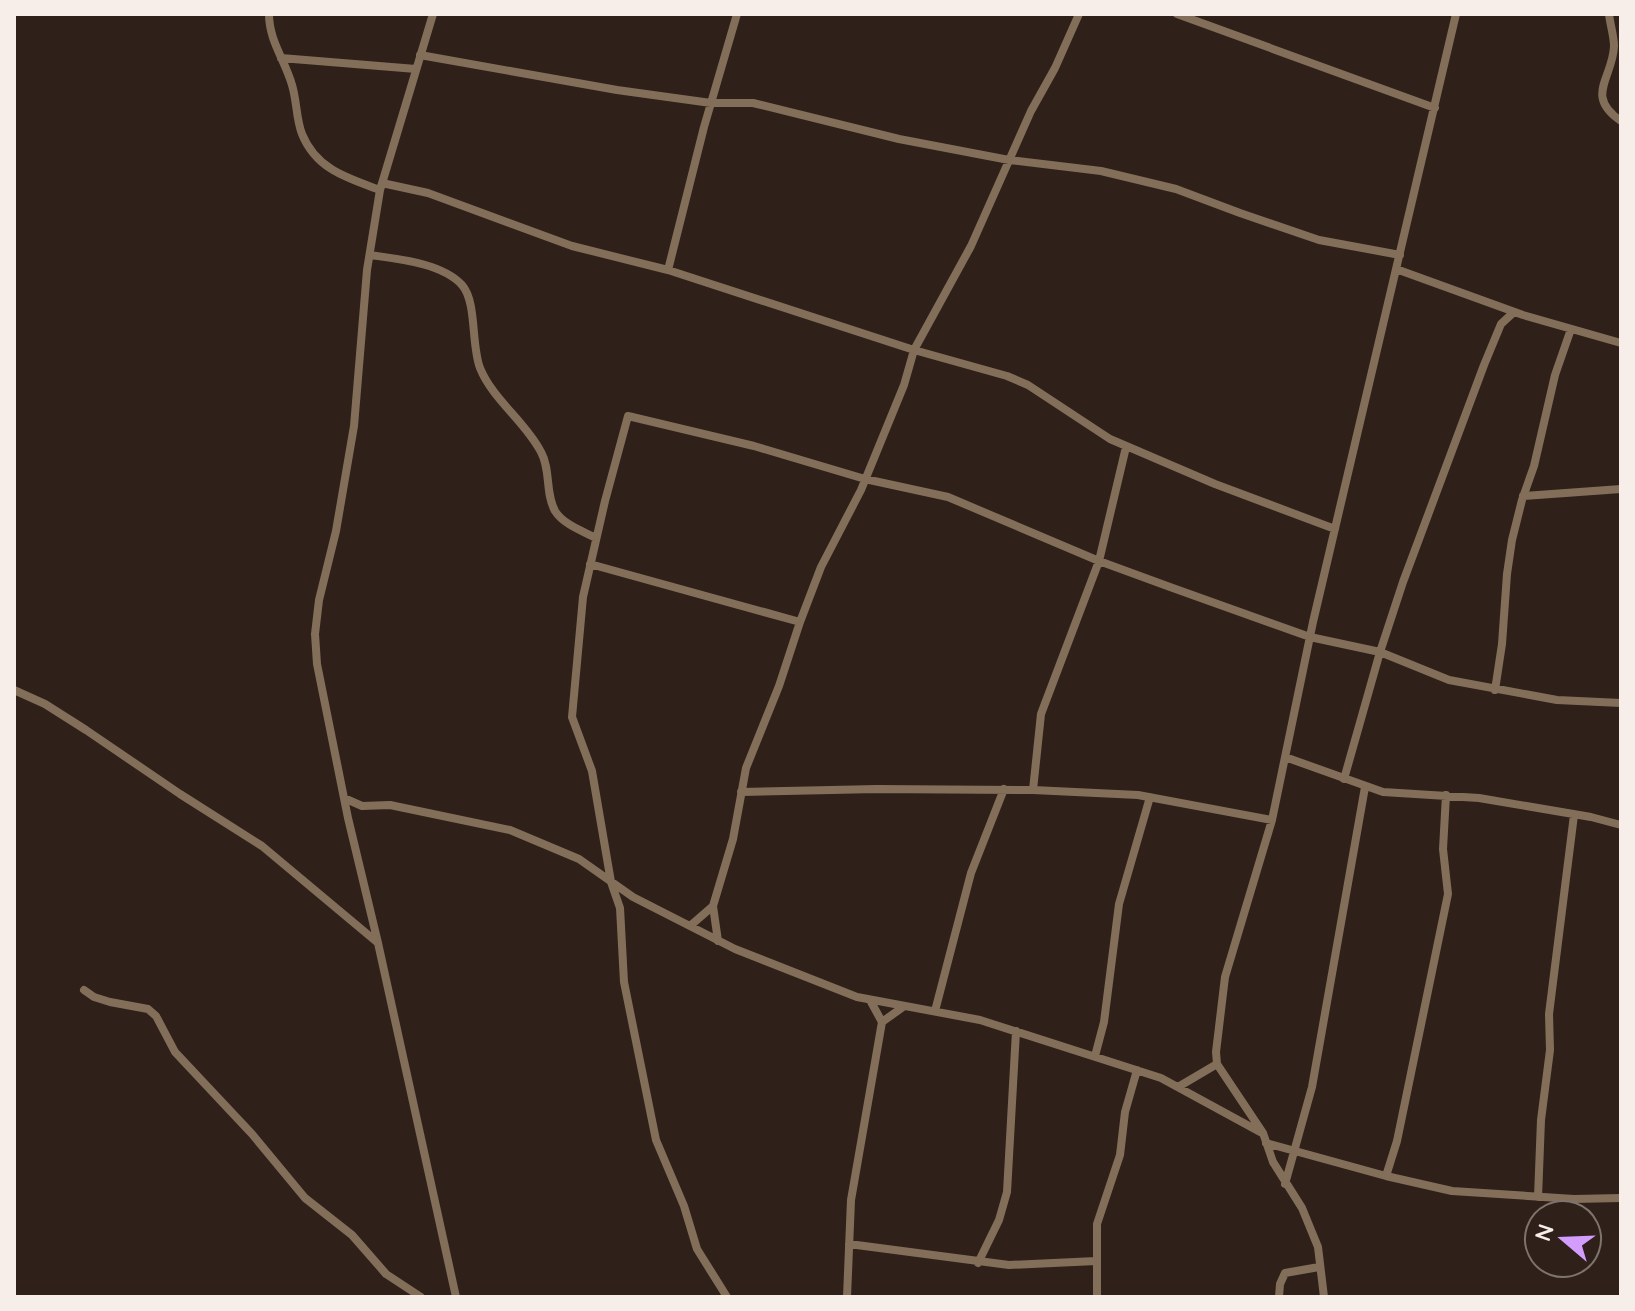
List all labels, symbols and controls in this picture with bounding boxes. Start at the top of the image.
north arrow [1523,1199,1603,1279]
text: N [1528,1220,1560,1245]

